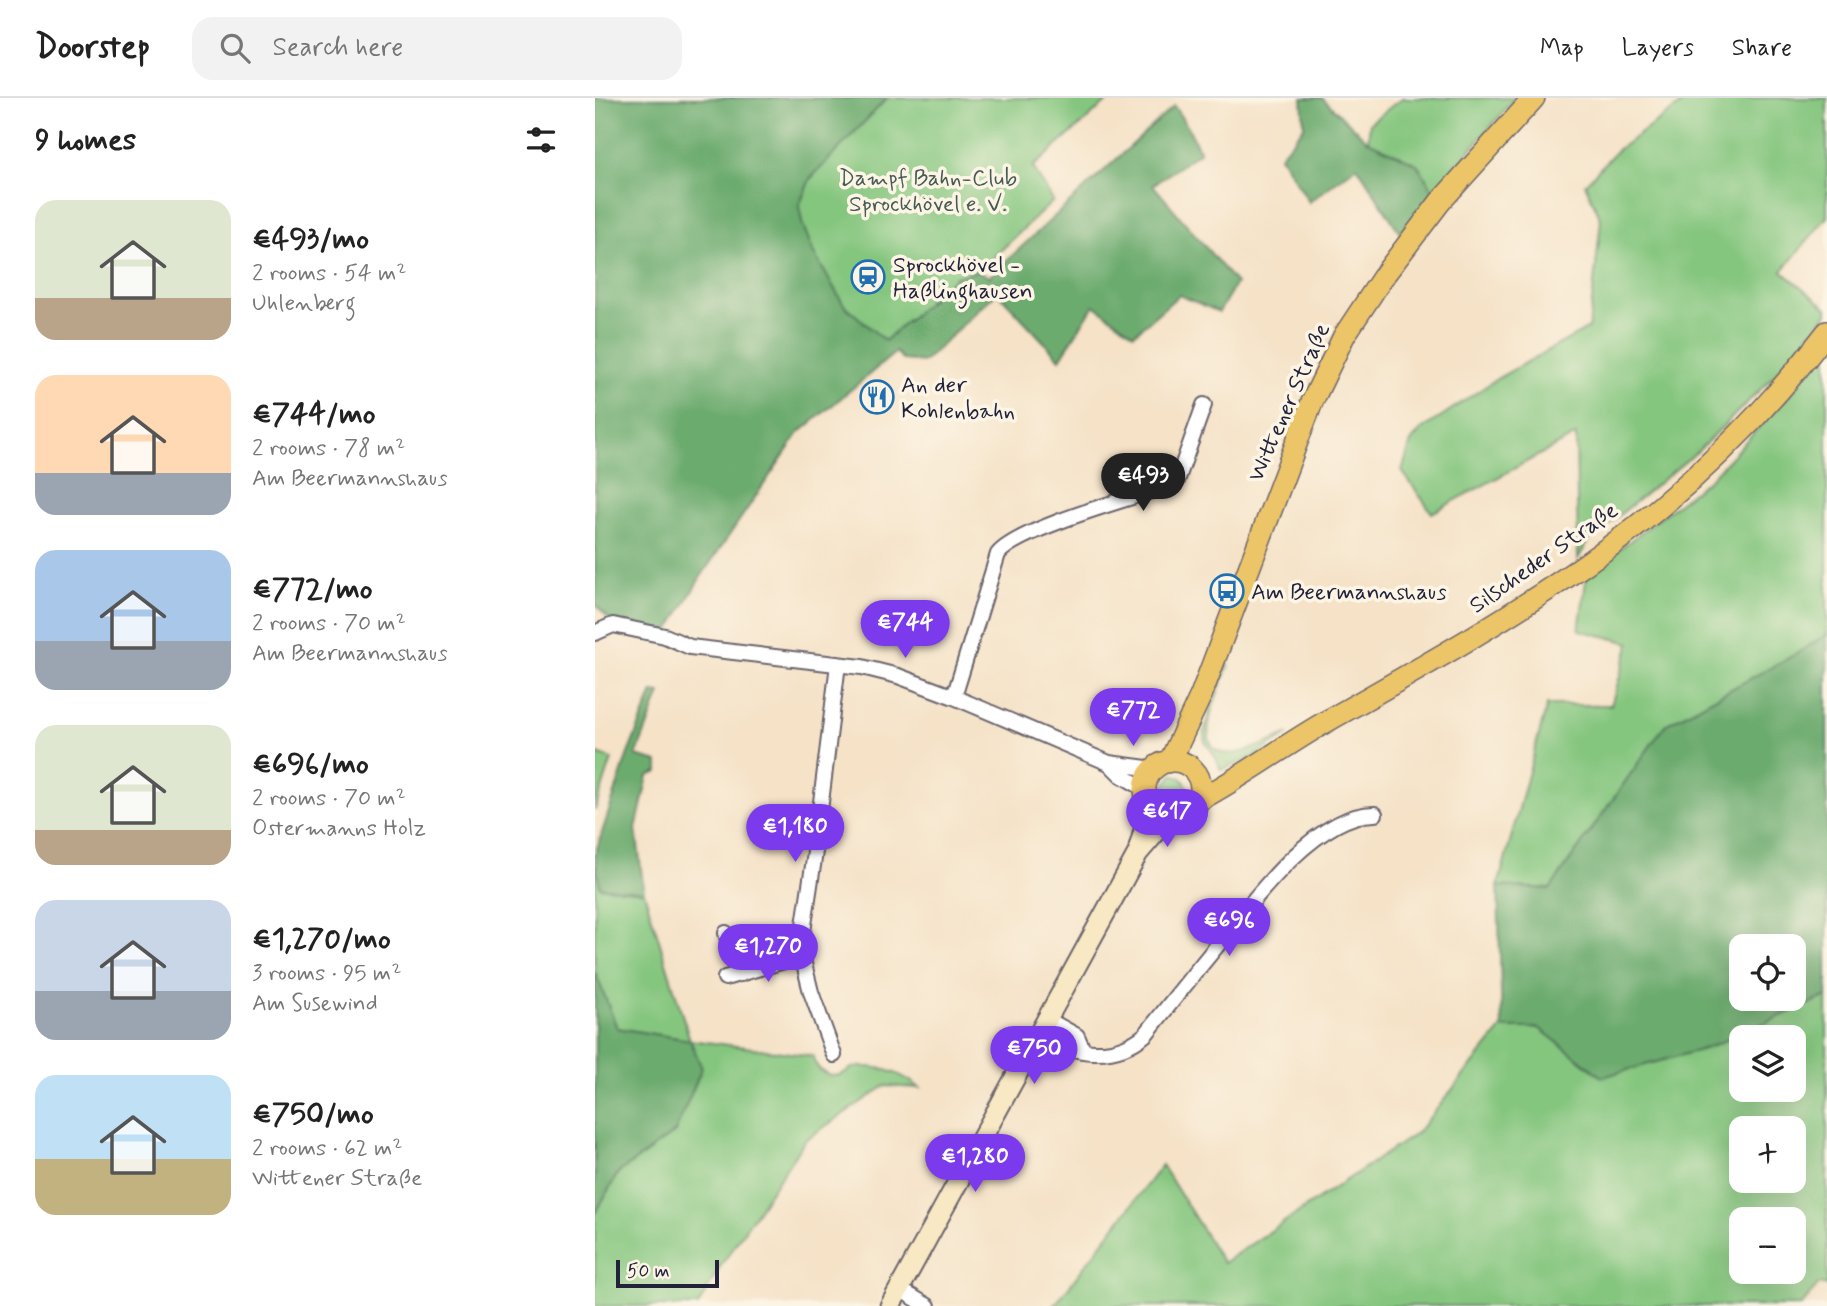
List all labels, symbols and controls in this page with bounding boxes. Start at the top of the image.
search box [192,17,682,80]
text: Doorstep [35,26,150,70]
icon: search [216,29,254,67]
text: Search here [272,31,403,65]
text: Map [1540,33,1584,64]
text: Layers [1622,33,1694,64]
text: Share [1732,33,1792,64]
text: 9 homes [35,121,136,160]
icon: filters [522,121,560,159]
park label: Dampf Bahn-Club Sprockhövel e. V. [839,164,1017,220]
text: €493/mo [252,220,369,259]
icon: home [91,228,175,312]
place label: Sprockhövel - Haßlinghausen [893,251,1033,309]
station icon: Sprockhövel - Haßlinghausen [849,258,887,296]
text: 2 rooms · 54 m² [252,259,406,289]
text: Uhlenberg [252,289,356,319]
street label: Wittener Straße [1241,319,1338,487]
place label: An der Kohlenbahn [901,371,1015,427]
restaurant icon: An der Kohlenbahn [858,378,896,416]
text: €744/mo [252,395,376,434]
icon: home [91,403,175,487]
text: 2 rooms · 78 m² [252,434,405,464]
pin: €493 [1102,454,1184,513]
text: €493 [1117,461,1169,491]
text: Am Beermannshaus [252,464,448,494]
street label: Silscheder Straße [1464,496,1624,621]
text: €772/mo [252,570,373,609]
bus stop icon: Am Beermannshaus [1208,572,1246,610]
icon: home [91,578,175,662]
place label: Am Beermannshaus [1251,578,1447,608]
pin: €744 [864,601,946,660]
text: €744 [877,608,933,638]
text: 2 rooms · 70 m² [252,609,406,639]
text: Am Beermannshaus [252,639,448,669]
pin: €772 [1092,688,1174,748]
text: €772 [1106,696,1160,726]
text: €696/mo [252,745,369,784]
icon: home [91,753,175,837]
text: 2 rooms · 70 m² [252,784,406,814]
pin: €617 [1126,790,1208,849]
text: €617 [1142,797,1192,827]
pin: €1,180 [738,804,852,864]
text: €1,180 [762,812,828,842]
text: Ostermanns Holz [252,814,426,844]
pin: €696 [1188,898,1270,958]
text: €696 [1203,906,1255,936]
text: €1,270/mo [252,920,391,959]
pin: €1,270 [711,924,825,984]
icon: home [91,928,175,1012]
text: €1,270 [734,932,802,962]
map controls [1729,934,1806,1284]
button: locate [1729,934,1806,1011]
text: 3 rooms · 95 m² [252,959,401,989]
text: Am Susewind [252,989,378,1019]
button: layers [1729,1025,1806,1102]
pin: €750 [993,1026,1075,1086]
text: €750 [1006,1034,1062,1064]
text: €750/mo [252,1095,374,1134]
icon: home [91,1103,175,1187]
button: + [1729,1116,1806,1193]
text: 2 rooms · 62 m² [252,1134,403,1164]
pin: €1,280 [918,1134,1032,1194]
text: €1,280 [941,1142,1009,1172]
text: Wittener Straße [252,1164,422,1194]
button: − [1729,1207,1806,1284]
scale bar [616,1257,719,1289]
text: 50 m [627,1259,670,1284]

